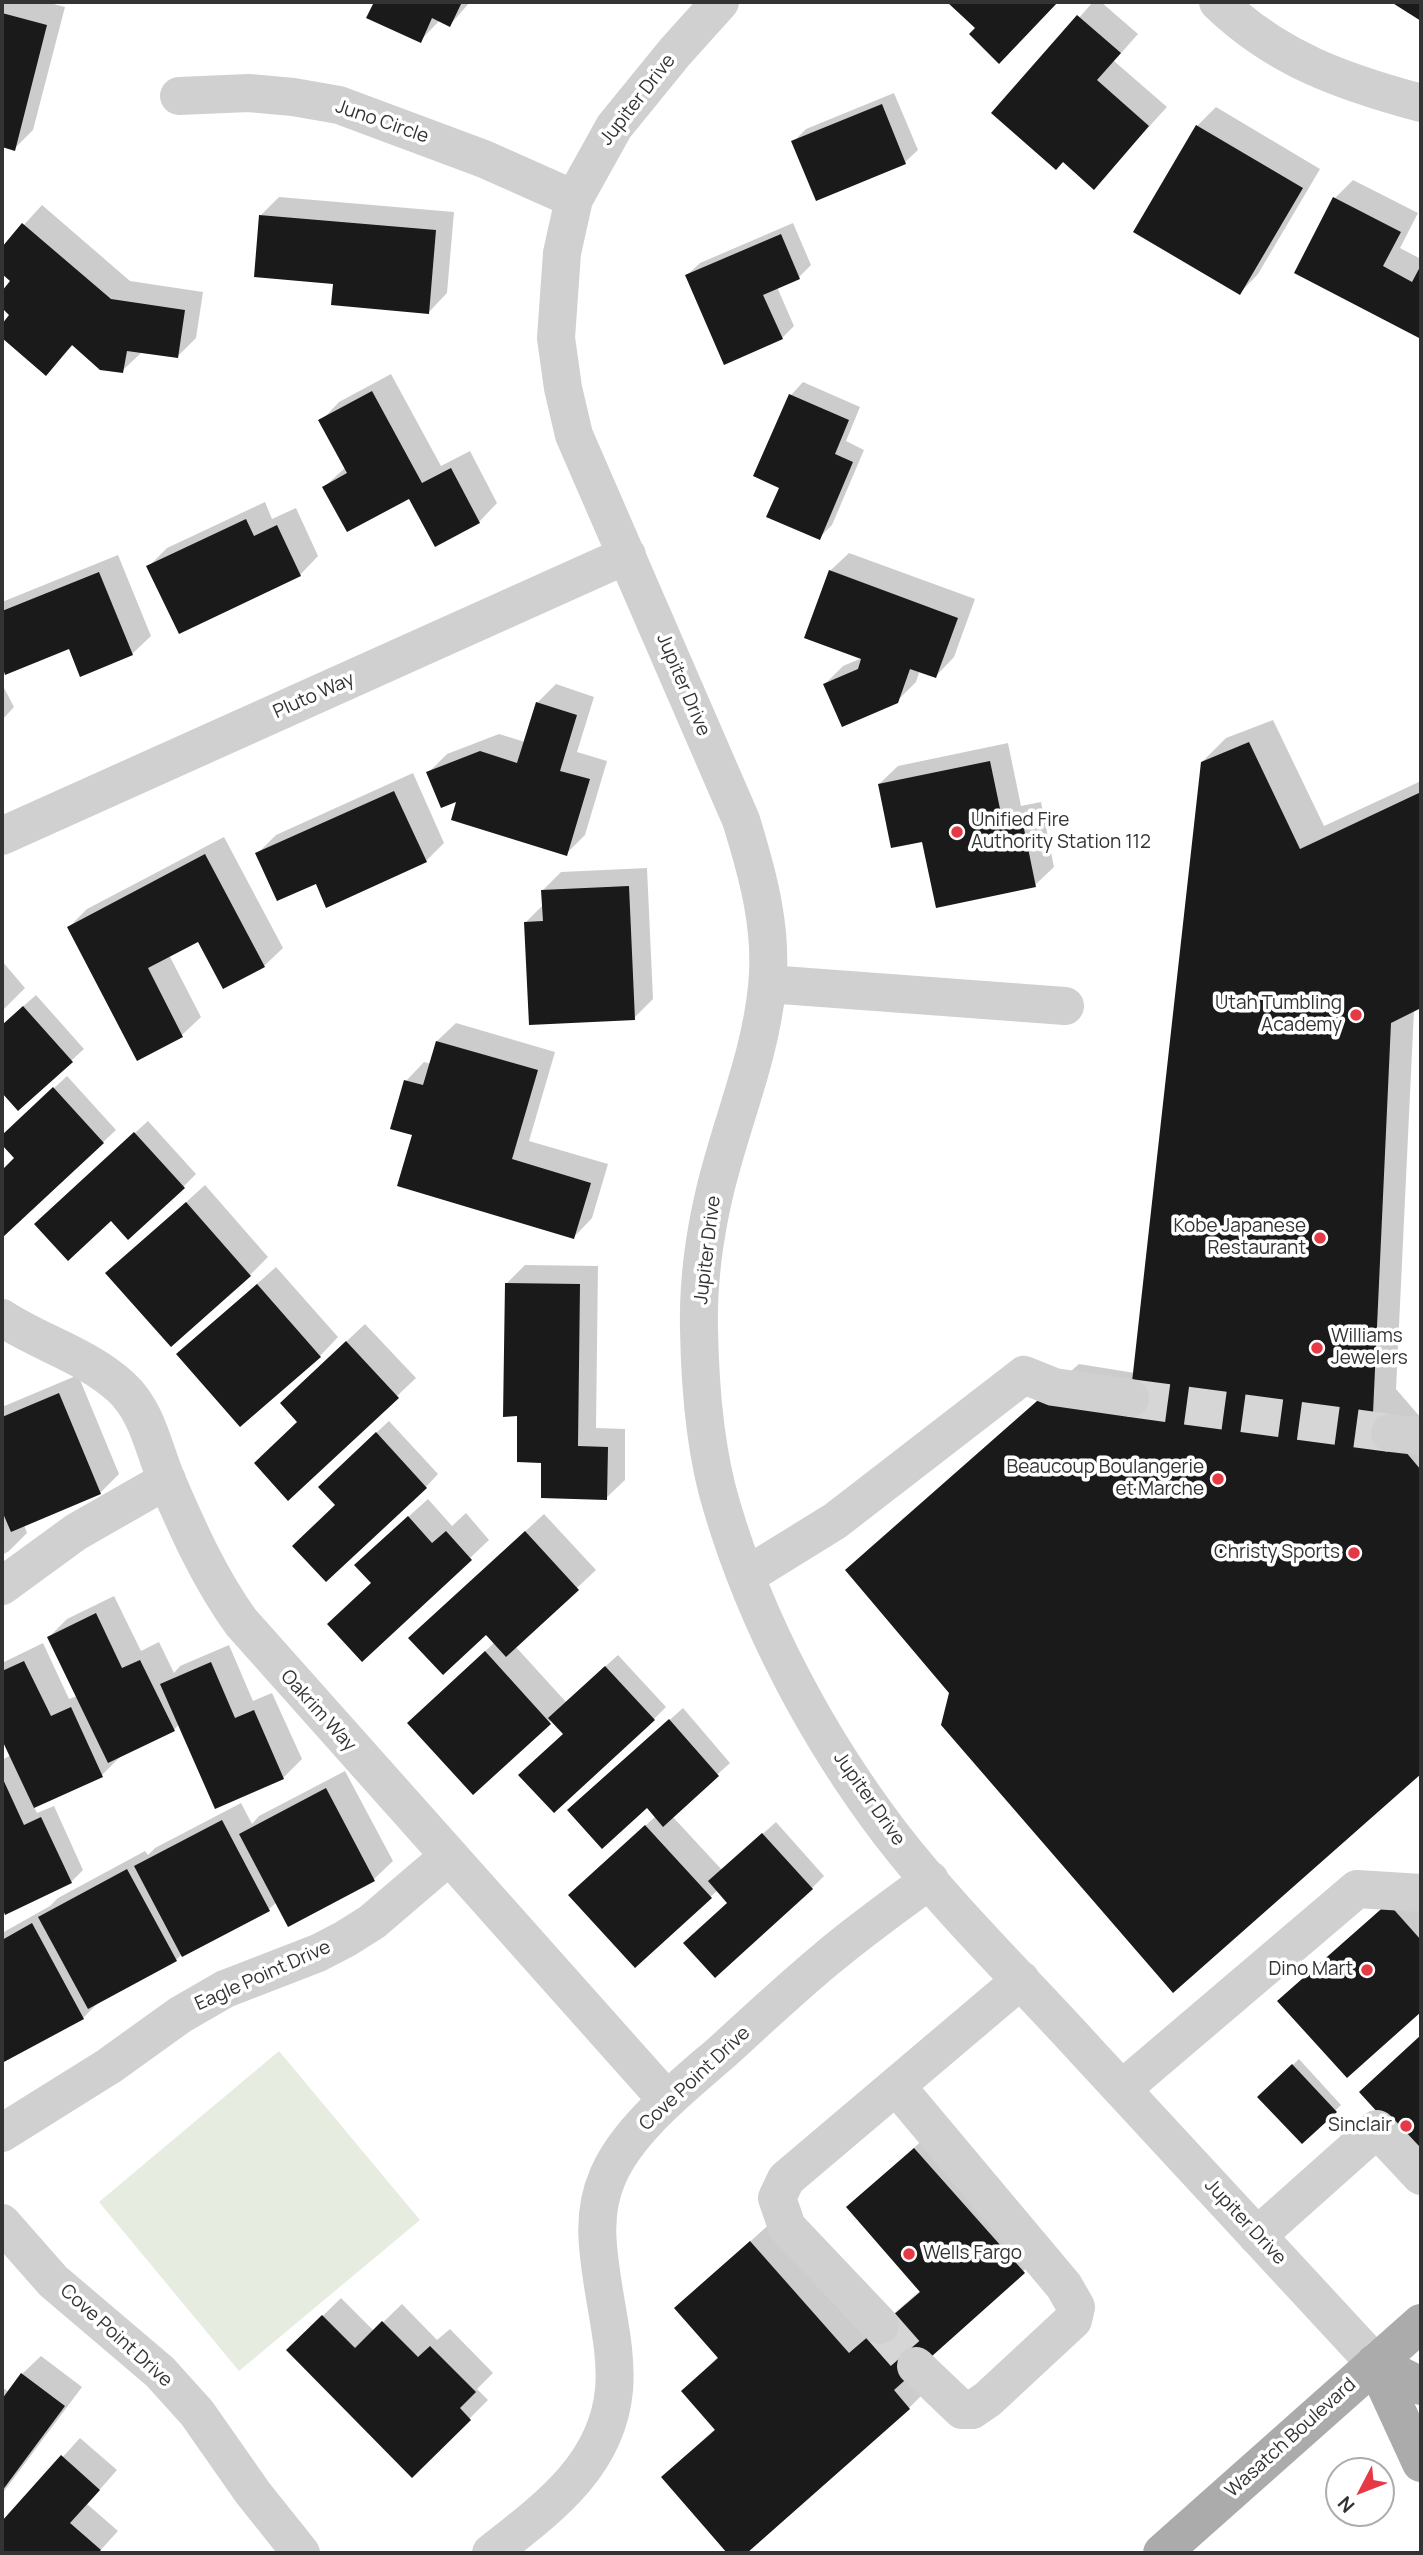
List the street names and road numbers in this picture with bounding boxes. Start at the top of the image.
street label: Jupiter Drive [595,50,681,150]
street label: Juno Circle [333,95,431,149]
street label: Jupiter Drive [651,630,715,740]
street label: Pluto Way [270,668,358,724]
street label: Jupiter Drive [690,1194,726,1306]
street label: Oakrim Way [275,1666,361,1756]
street label: Jupiter Drive [828,1748,910,1850]
street label: Eagle Point Drive [192,1936,334,2016]
street label: Cove Point Drive [635,2022,755,2136]
street label: Jupiter Drive [1199,2174,1291,2270]
street label: Cove Point Drive [55,2280,177,2392]
street label: Wasatch Boulevard [1221,2373,1361,2503]

